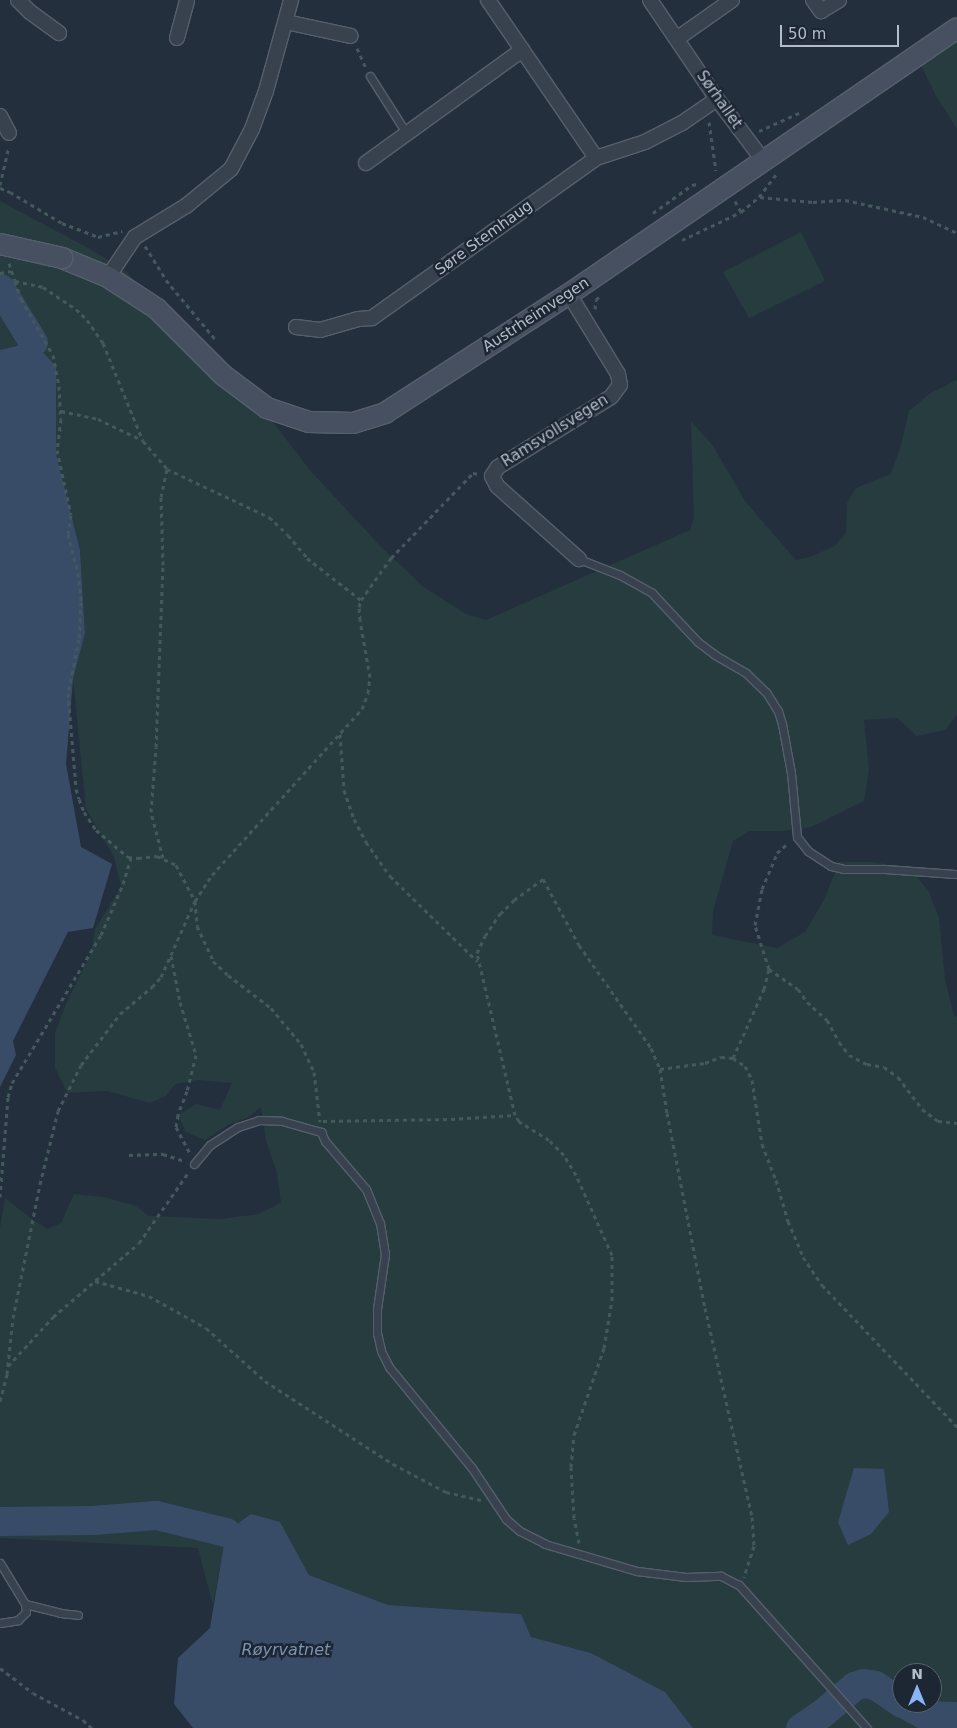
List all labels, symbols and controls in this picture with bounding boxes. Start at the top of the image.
scale bar [782,15,901,47]
text: 50 m [788,25,826,43]
street label: Sørhallet [692,68,746,132]
street label: Søre Stemhaug [432,197,536,279]
street label: Austrheimvegen [479,274,593,356]
street label: Ramsvollsvegen [498,391,612,471]
water label: Røyrvatnet [242,1640,330,1660]
north arrow [892,1663,942,1713]
text: N [911,1666,923,1682]

